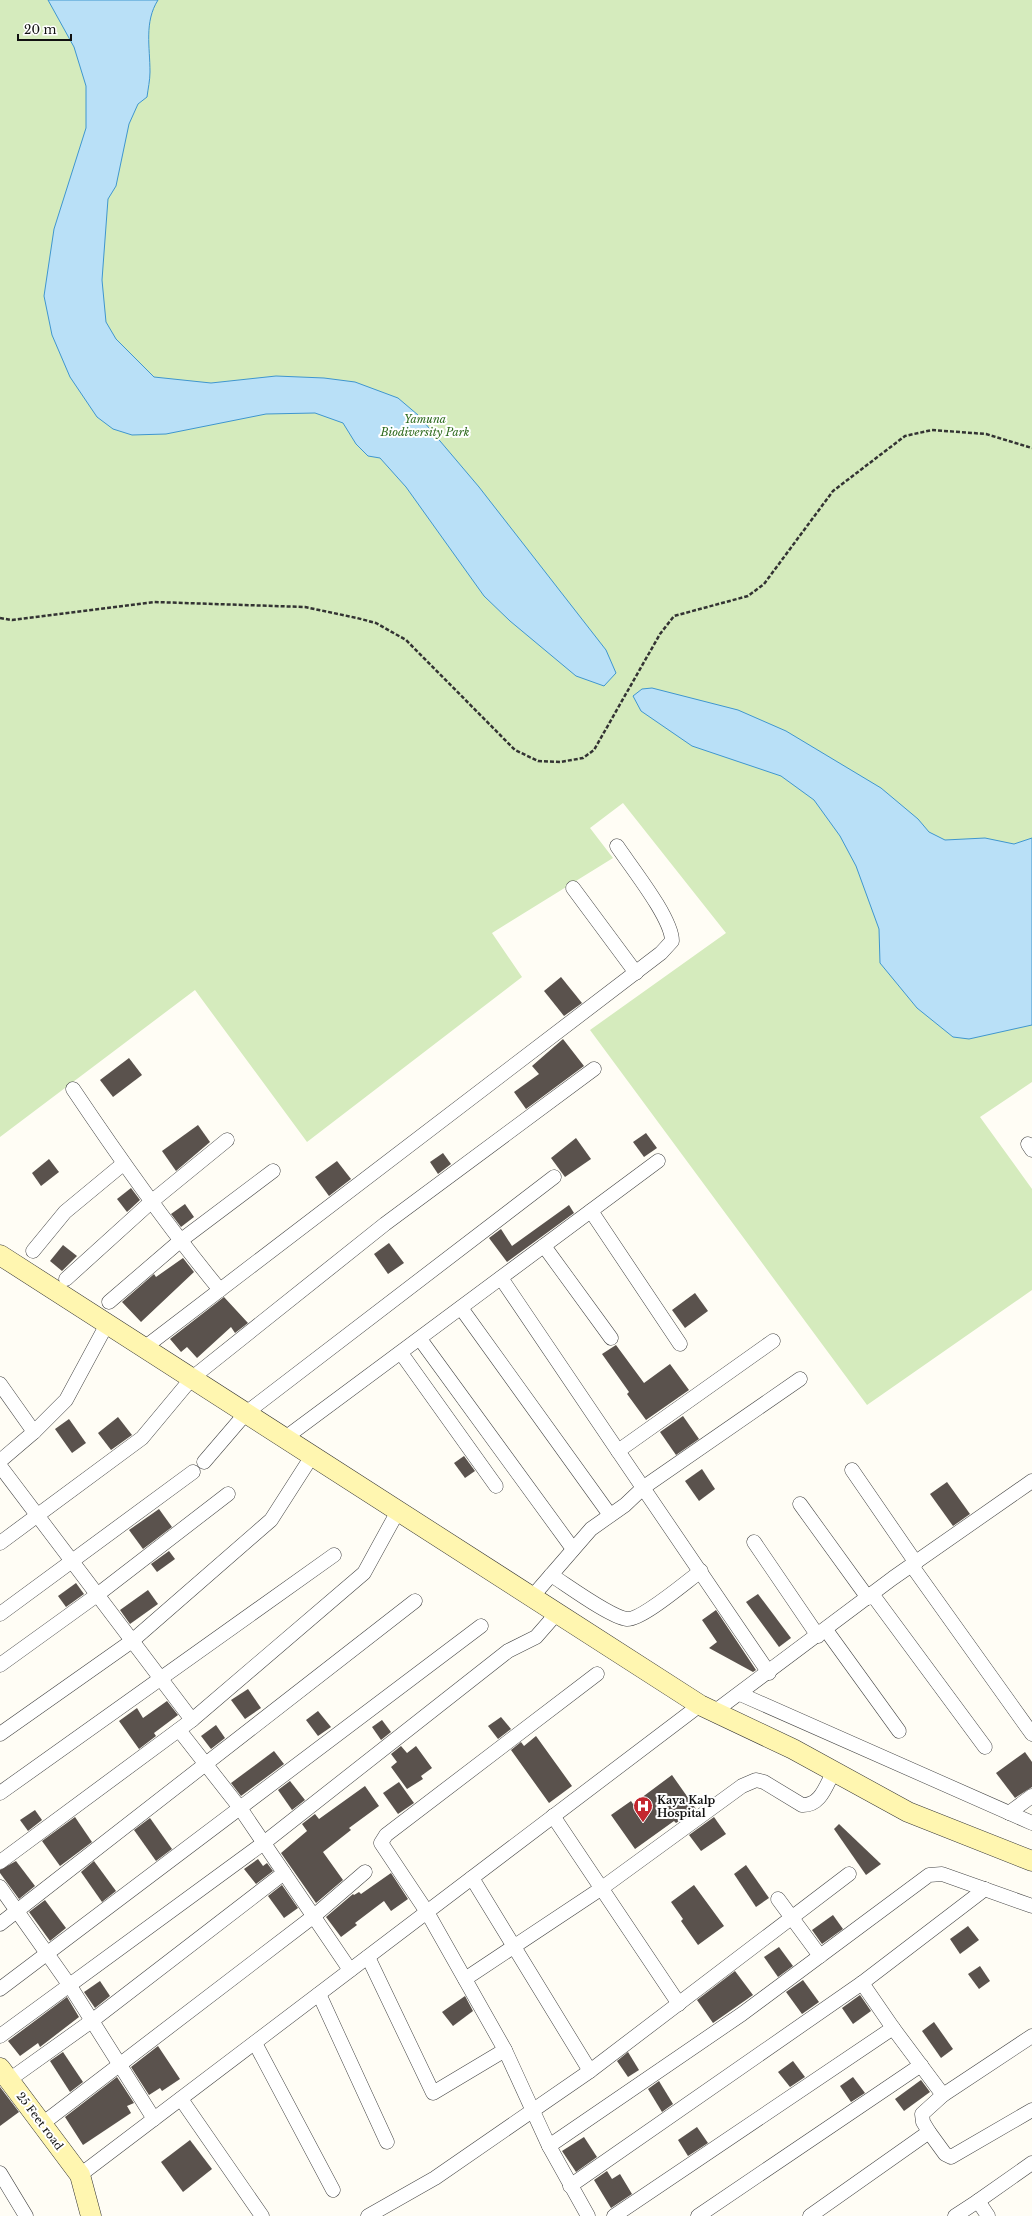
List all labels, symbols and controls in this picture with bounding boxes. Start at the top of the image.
scale bar [18,16,71,42]
text: 20 m [24,22,56,37]
park label: Yamuna Biodiversity Park [380,412,470,439]
place label: Kaya Kalp Hospital [657,1793,716,1820]
hospital icon: Kaya Kalp Hospital [632,1795,654,1823]
street label: 25 Feet road [14,2089,67,2153]

